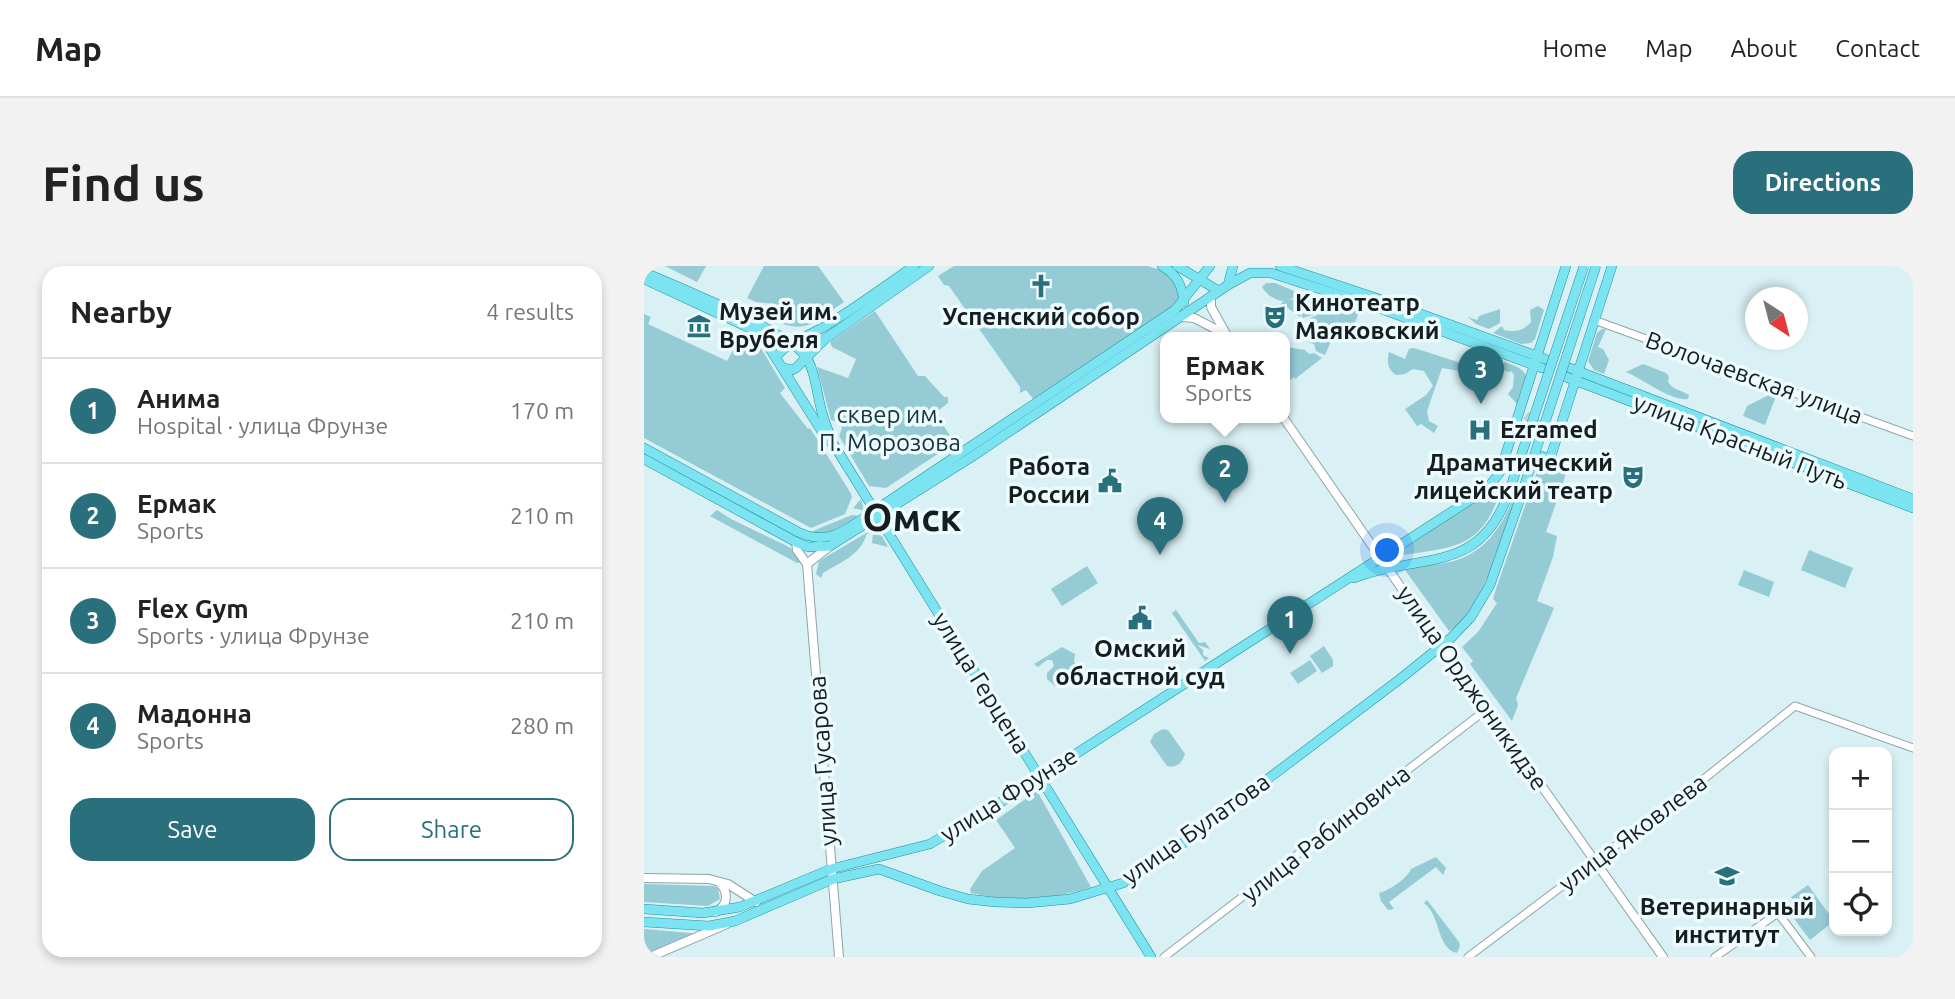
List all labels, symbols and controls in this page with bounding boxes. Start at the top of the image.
text: Map [35,30,102,67]
text: Home [1542,35,1607,62]
text: Map [1645,35,1692,62]
text: About [1730,35,1797,62]
text: Contact [1835,35,1920,62]
button: Directions [1733,151,1913,214]
text: Find us [42,155,205,210]
church icon: Успенский собор [1027,272,1055,300]
north arrow [1745,287,1808,350]
place label: Кинотеатр Маяковский [1295,289,1439,344]
text: Nearby [70,295,172,329]
place label: Музей им. Врубеля [719,298,838,353]
text: 4 results [486,299,574,324]
place label: Успенский собор [942,303,1140,330]
theatre icon: Кинотеатр Маяковский [1261,303,1289,331]
museum icon: Музей им. Врубеля [685,312,713,340]
street label: Волочаевская улица [1642,326,1866,429]
popup [1160,332,1290,423]
pin: 3 [1458,346,1504,404]
text: Ермак [1185,351,1265,380]
text: Sports [1185,380,1252,405]
text: Анима [137,384,220,413]
street label: улица Красный Путь [1630,388,1851,495]
text: 1 [87,398,99,423]
text: 170 m [510,398,574,423]
park label: сквер им. П. Морозова [819,401,961,456]
text: Hospital · улица Фрунзе [137,413,388,438]
hospital icon: Ezramed [1466,416,1494,444]
place label: Ezramed [1500,416,1598,443]
pin: 2 [1202,445,1248,503]
place label: Драматический лицейский театр [1414,449,1613,504]
place label: Работа России [1008,453,1090,508]
theatre icon: Драматический лицейский театр [1619,463,1647,491]
public building icon: Работа России [1096,467,1124,495]
text: Ермак [137,489,217,518]
district label: Омск [863,496,962,538]
pin: 4 [1137,497,1183,555]
text: 2 [87,503,99,528]
text: 210 m [510,503,574,528]
text: Sports [137,518,204,543]
your location [1370,533,1404,567]
street label: улица Орджоникидзе [1392,580,1553,795]
text: Flex Gym [137,594,249,623]
pin: 1 [1267,596,1313,654]
public building icon: Омский областной суд [1126,604,1154,632]
street label: улица Герцена [927,607,1036,758]
text: 3 [87,608,99,633]
text: 210 m [510,608,574,633]
text: Sports · улица Фрунзе [137,623,370,648]
place label: Омский областной суд [1055,635,1225,690]
street label: улица Гусарова [803,675,842,847]
text: Мадонна [137,699,252,728]
text: 4 [87,713,99,738]
text: 280 m [510,713,574,738]
text: Sports [137,728,204,753]
street label: улица Фрунзе [935,742,1082,847]
map controls [1829,747,1892,936]
button: + [1829,747,1892,810]
street label: улица Рабиновича [1236,759,1415,908]
street label: улица Булатова [1117,768,1275,889]
street label: улица Яковлева [1553,768,1712,897]
button: Save [70,798,315,861]
button: Share [329,798,574,861]
button: − [1829,810,1892,873]
school or university icon: Ветеринарный институт [1713,862,1741,890]
button: locate [1829,873,1892,936]
place label: Ветеринарный институт [1640,893,1814,948]

